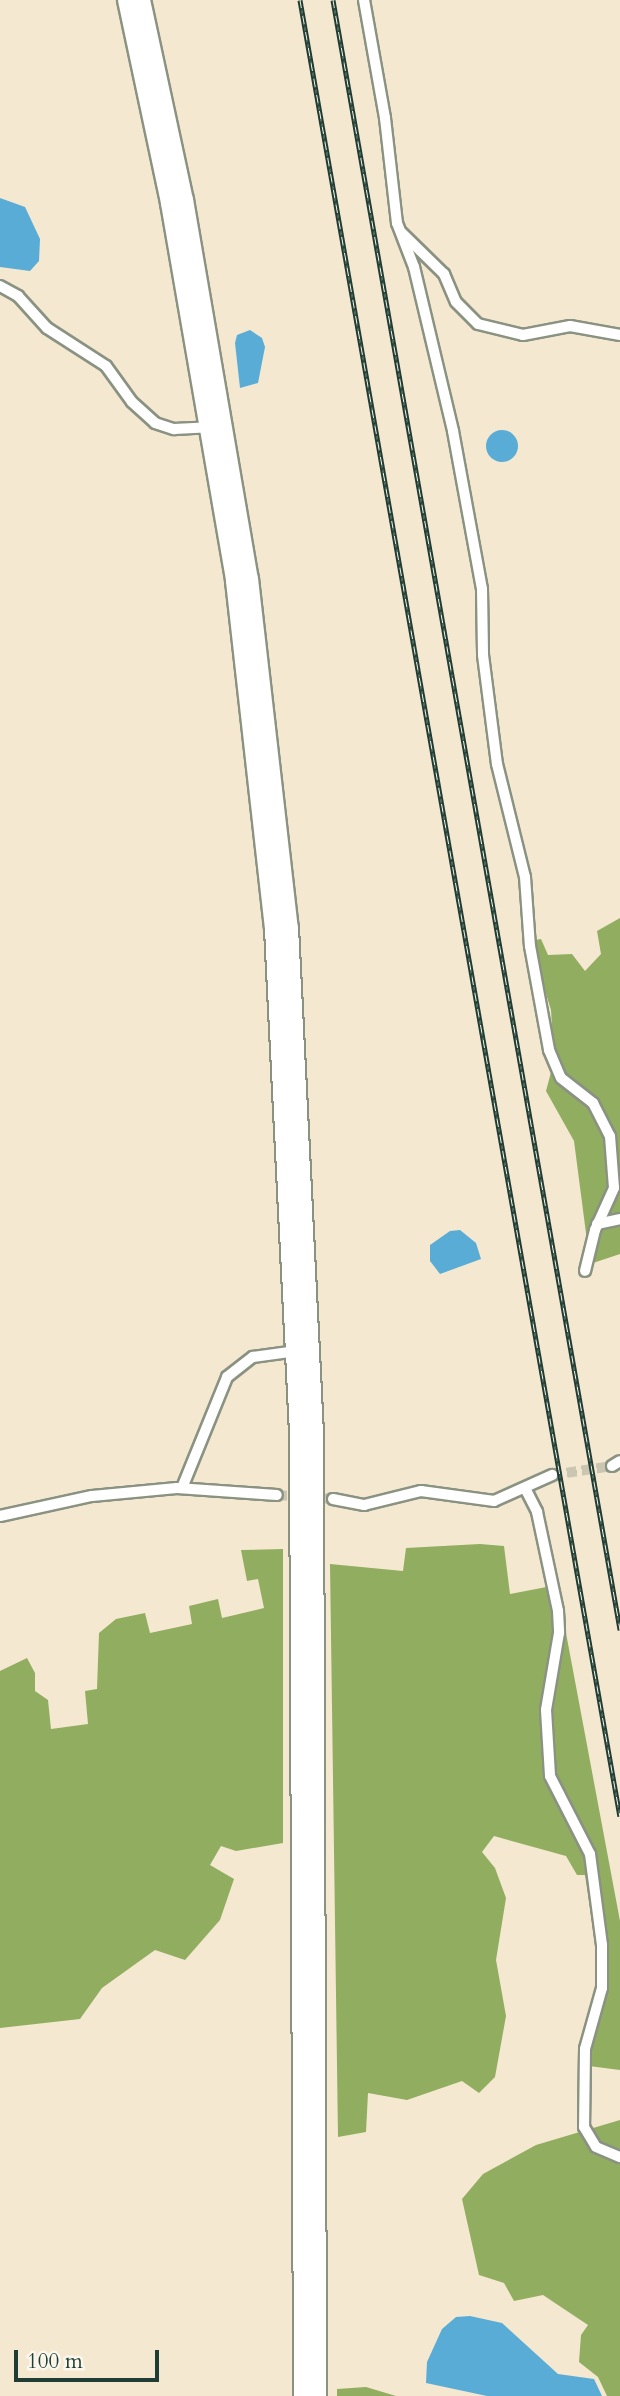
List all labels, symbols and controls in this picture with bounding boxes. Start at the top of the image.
scale bar [18,2336,163,2380]
text: 100 m [27,2347,83,2376]

